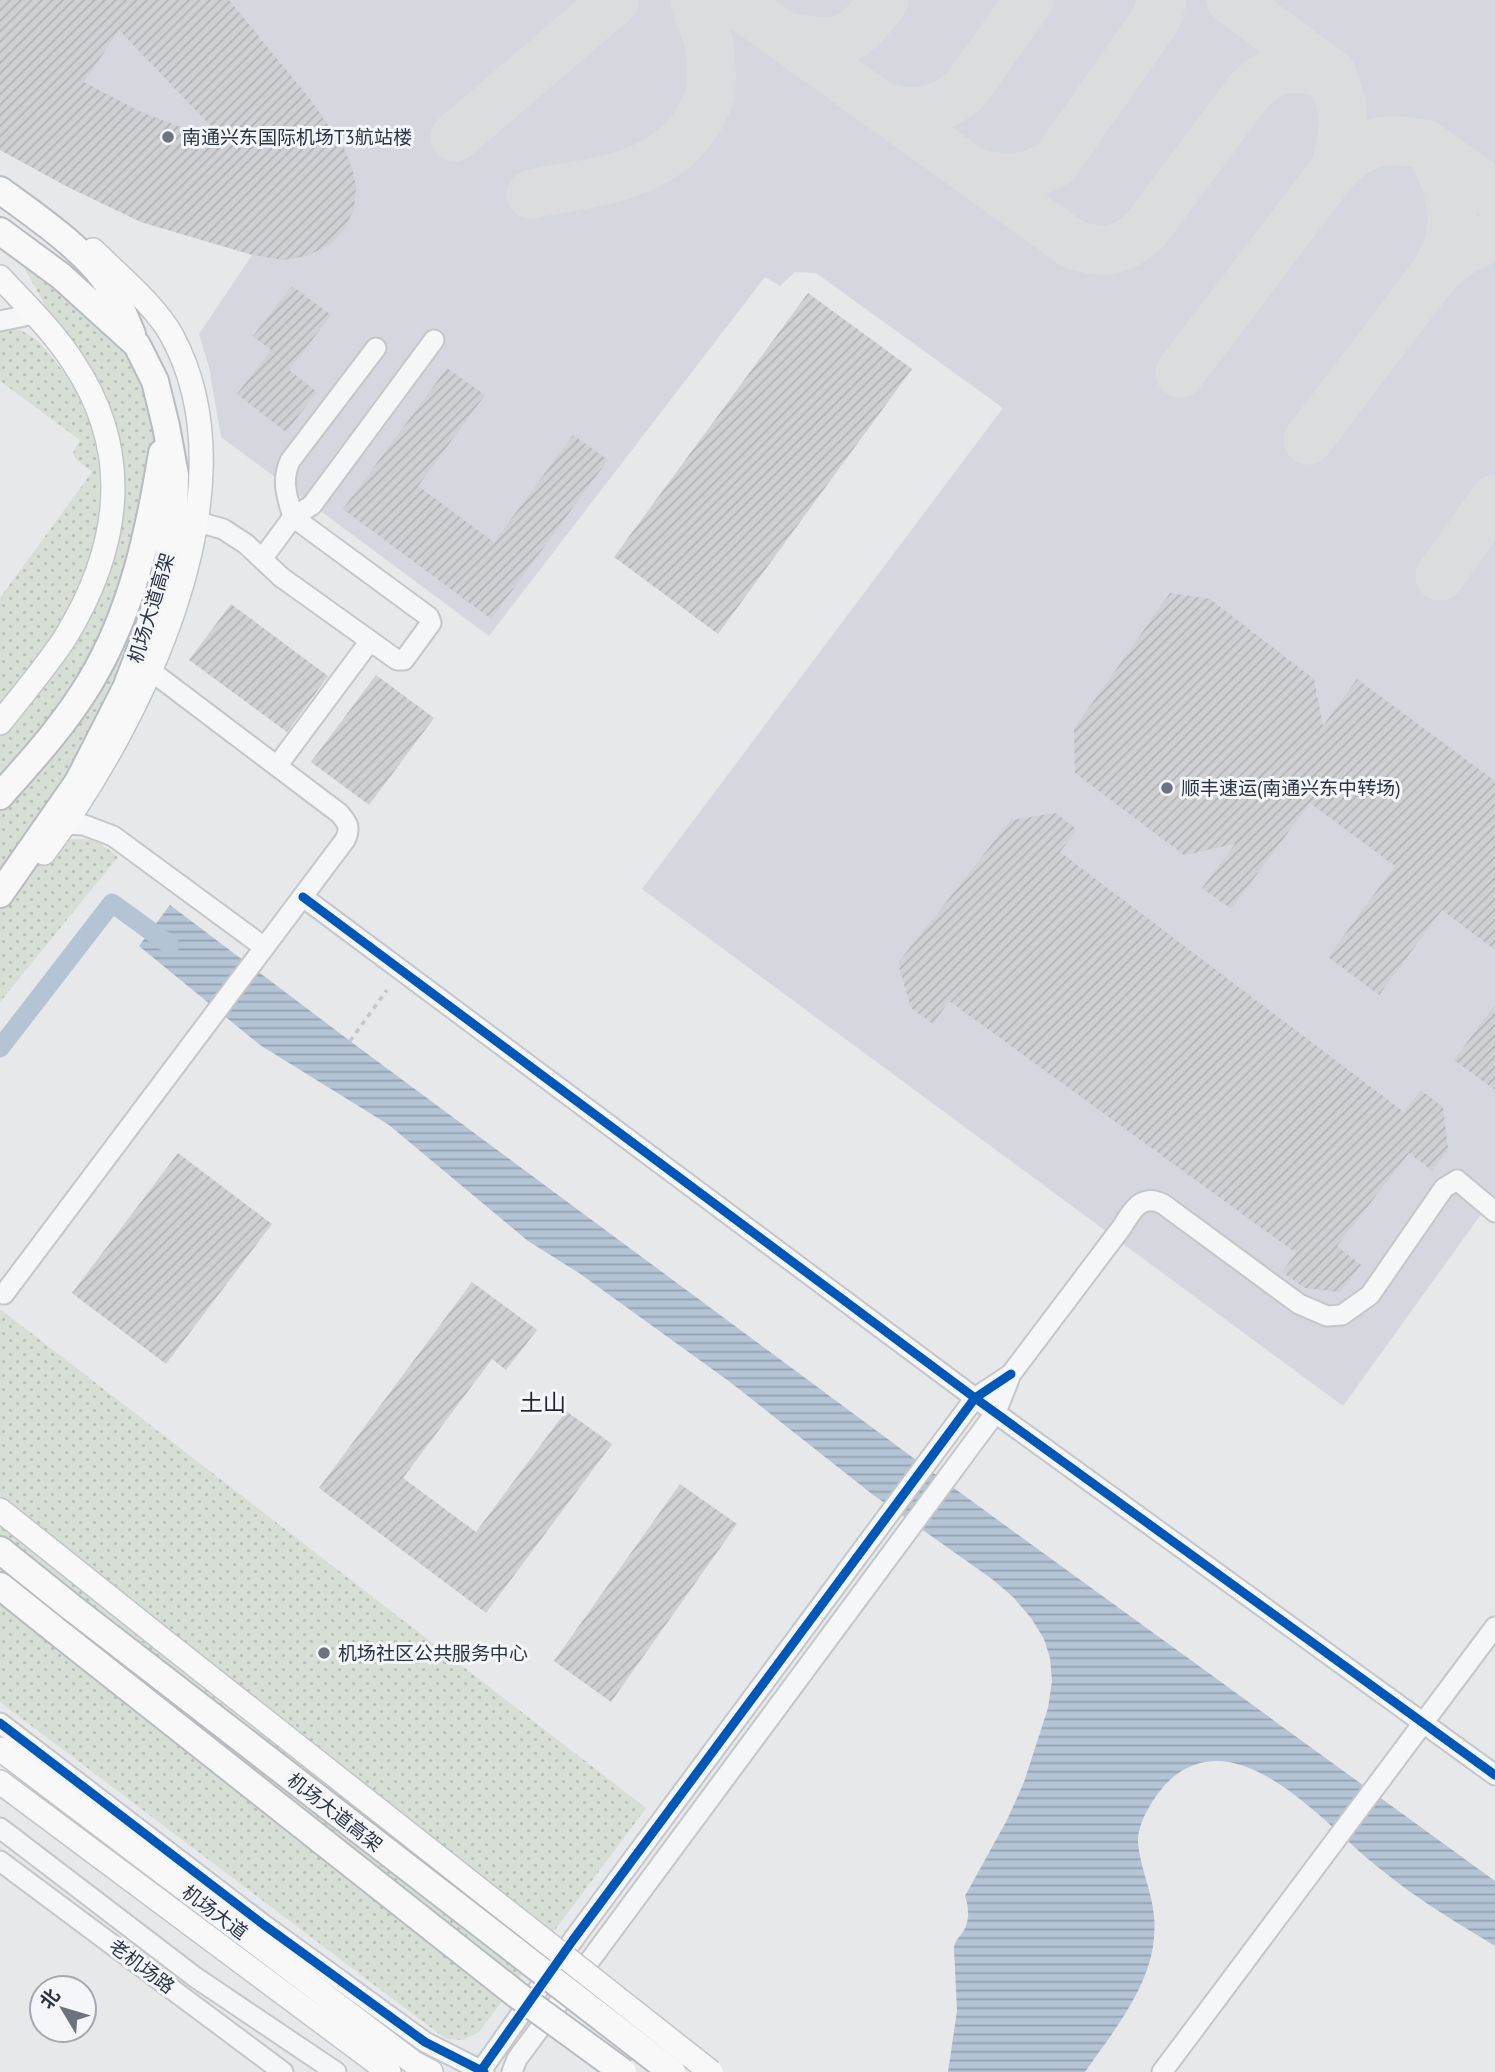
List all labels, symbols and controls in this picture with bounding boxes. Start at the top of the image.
place label: 南通兴东国际机场T3航站楼 [182,125,412,149]
marker: 南通兴东国际机场T3航站楼 [160,129,176,145]
street label: 机场大道高架 [123,550,179,666]
place label: 顺丰速运(南通兴东中转场) [1181,776,1401,800]
marker: 顺丰速运(南通兴东中转场) [1159,780,1175,796]
district label: 土山 [520,1388,566,1417]
place label: 机场社区公共服务中心 [338,1641,528,1665]
marker: 机场社区公共服务中心 [316,1645,332,1661]
street label: 机场大道高架 [283,1767,387,1857]
street label: 机场大道 [177,1880,253,1944]
street label: 老机场路 [104,1934,180,1998]
north arrow [28,1974,98,2044]
text: 北 [34,1984,65,2013]

